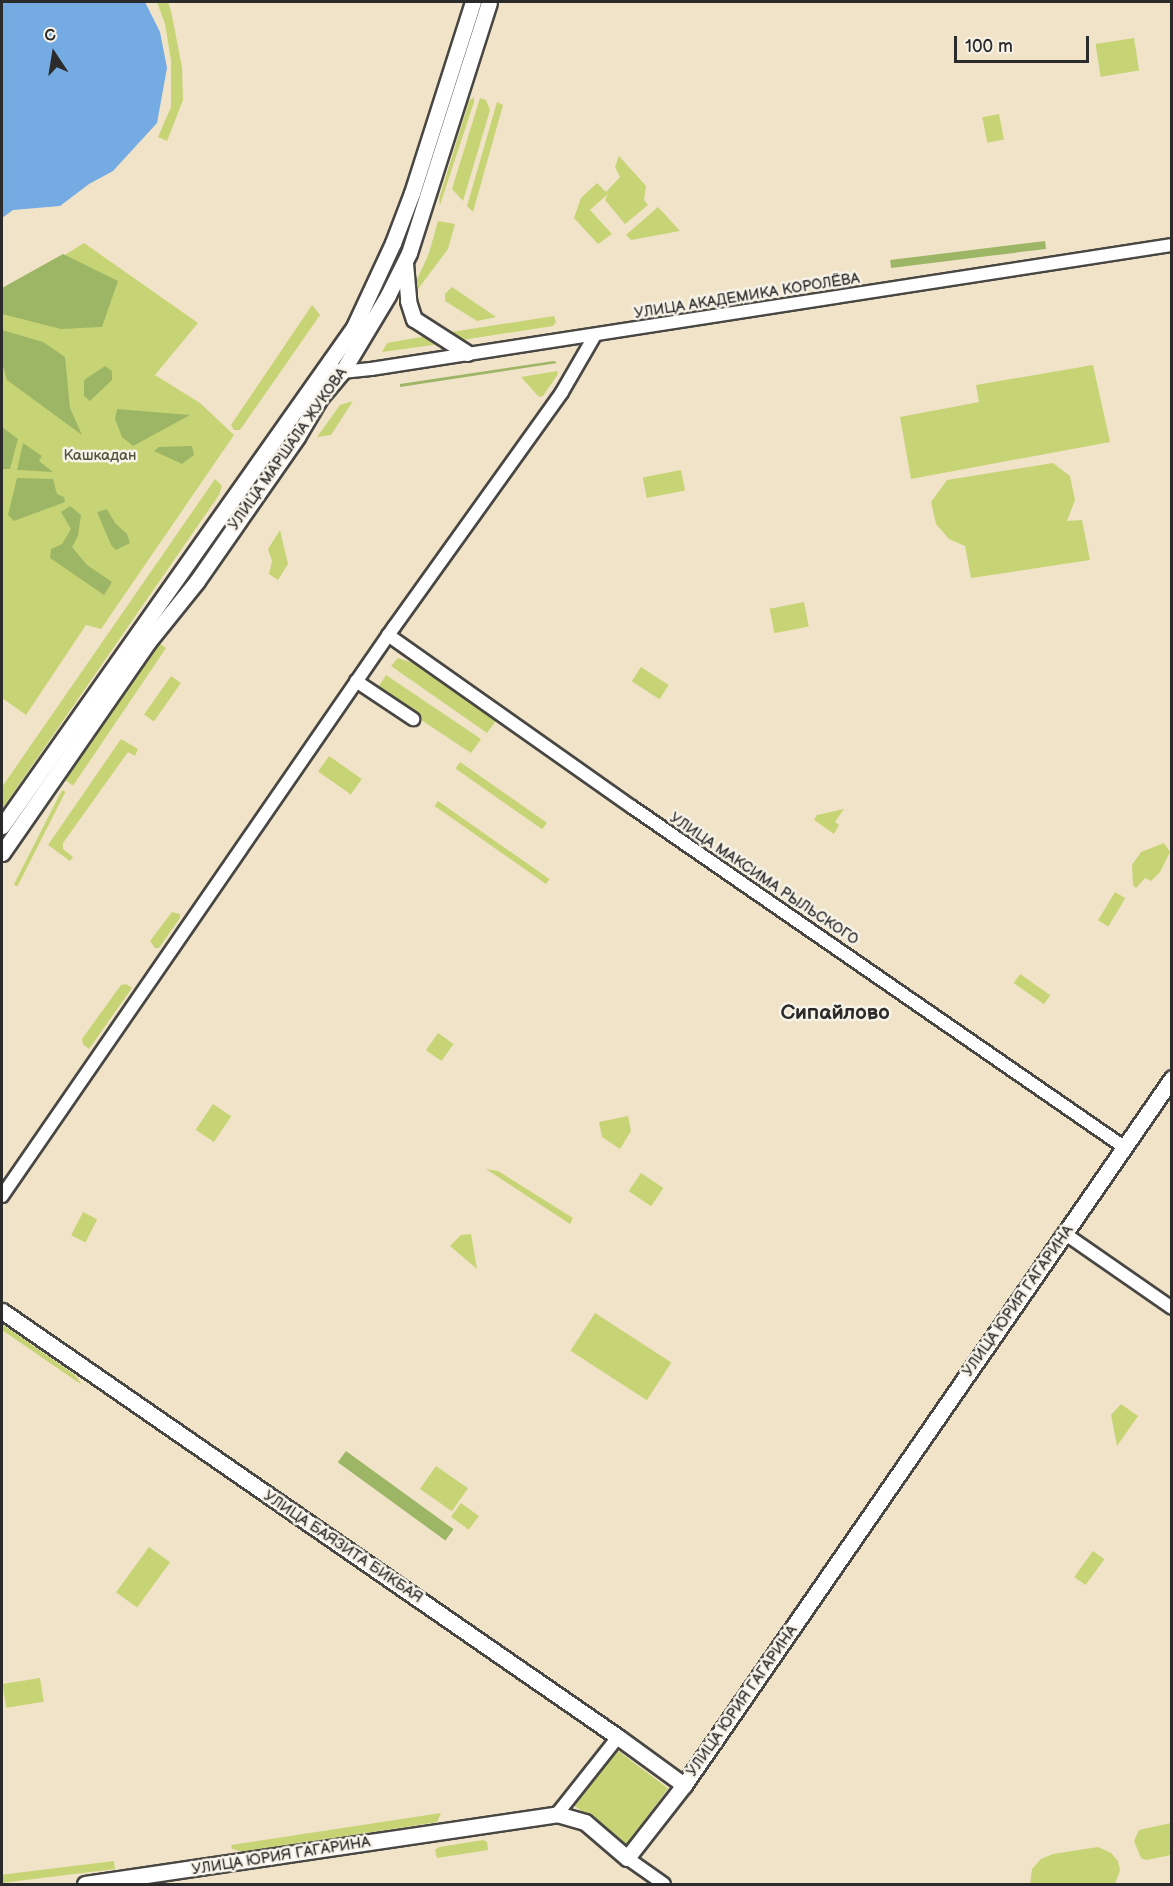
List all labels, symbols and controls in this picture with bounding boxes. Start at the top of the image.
north arrow [24,24,84,84]
scale bar [957,24,1092,62]
text: С [43,25,58,46]
text: 100 m [965,36,1013,57]
street label: УЛИЦА АКАДЕМИКА КОРОЛЁВА [633,269,861,323]
street label: УЛИЦА МАРШАЛА ЖУКОВА [225,364,351,534]
park label: Кашкадан [63,447,137,465]
street label: УЛИЦА МАКСИМА РЫЛЬСКОГО [666,809,862,949]
district label: Сипайлово [780,1000,890,1026]
street label: УЛИЦА ЮРИЯ ГАГАРИНА [959,1222,1077,1380]
street label: УЛИЦА БАЯЗИТА БИКБАЯ [260,1487,426,1607]
street label: УЛИЦА ЮРИЯ ГАГАРИНА [683,1622,801,1780]
street label: УЛИЦА ЮРИЯ ГАГАРИНА [190,1833,372,1879]

